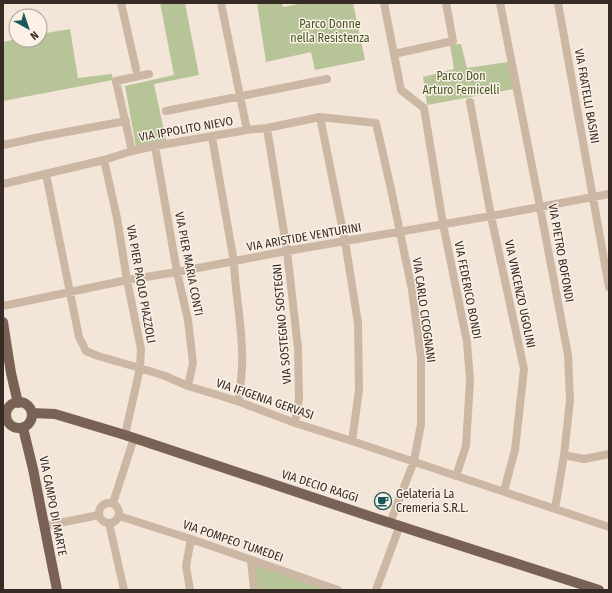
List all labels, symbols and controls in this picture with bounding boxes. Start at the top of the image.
north arrow [8,8,48,48]
park label: Parco Donne nella Resistenza [290,17,370,45]
text: N [27,28,41,42]
street label: VIA FRATELLI BASINI [572,48,602,144]
park label: Parco Don Arturo Femicelli [423,69,499,97]
street label: VIA IPPOLITO NIEVO [138,114,234,144]
street label: VIA PIETRO BOFONDI [545,203,577,303]
street label: VIA PIER MARIA CONTI [172,211,206,317]
street label: VIA ARISTIDE VENTURINI [246,220,362,254]
street label: VIA PIER PAOLO PIAZZOLI [124,224,158,344]
street label: VIA VINCENZO UGOLINI [502,239,538,349]
street label: VIA FEDERICO BONDI [452,240,484,340]
street label: VIA CARLO CICOGNANI [410,257,438,363]
street label: VIA SOSTEGNO SOSTEGNI [270,263,294,385]
street label: VIA IFIGENIA GERVASI [214,376,316,422]
street label: VIA CAMPO DI MARTE [36,455,70,557]
street label: VIA DECIO RAGGI [280,467,360,505]
place label: Gelateria La Cremeria S.R.L. [396,487,469,515]
cafe icon: Gelateria La Cremeria S.R.L. [373,491,393,511]
street label: VIA POMPEO TUMEDEI [181,517,285,565]

